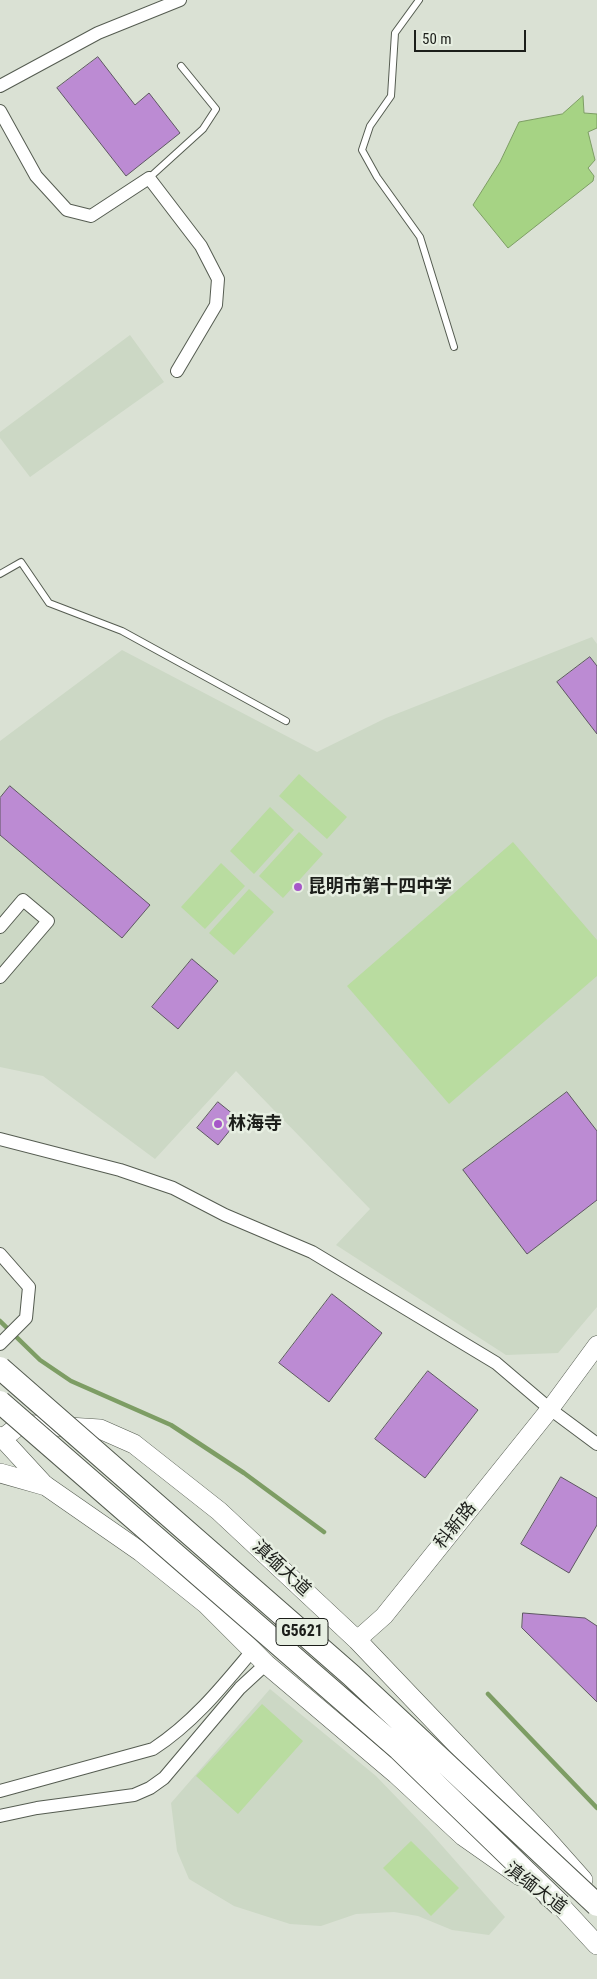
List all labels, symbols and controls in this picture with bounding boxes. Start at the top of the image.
scale bar [417,20,530,52]
text: 50 m [422,30,452,48]
place label: 昆明市第十四中学 [308,876,452,898]
marker: 昆明市第十四中学 [292,881,304,893]
place label: 林海寺 [228,1113,282,1135]
marker: 林海寺 [212,1118,224,1130]
street label: 科新路 [431,1498,481,1554]
street label: 滇缅大道 [247,1537,315,1601]
road number: G5621 [276,1618,328,1645]
street label: 滇缅大道 [500,1859,570,1919]

